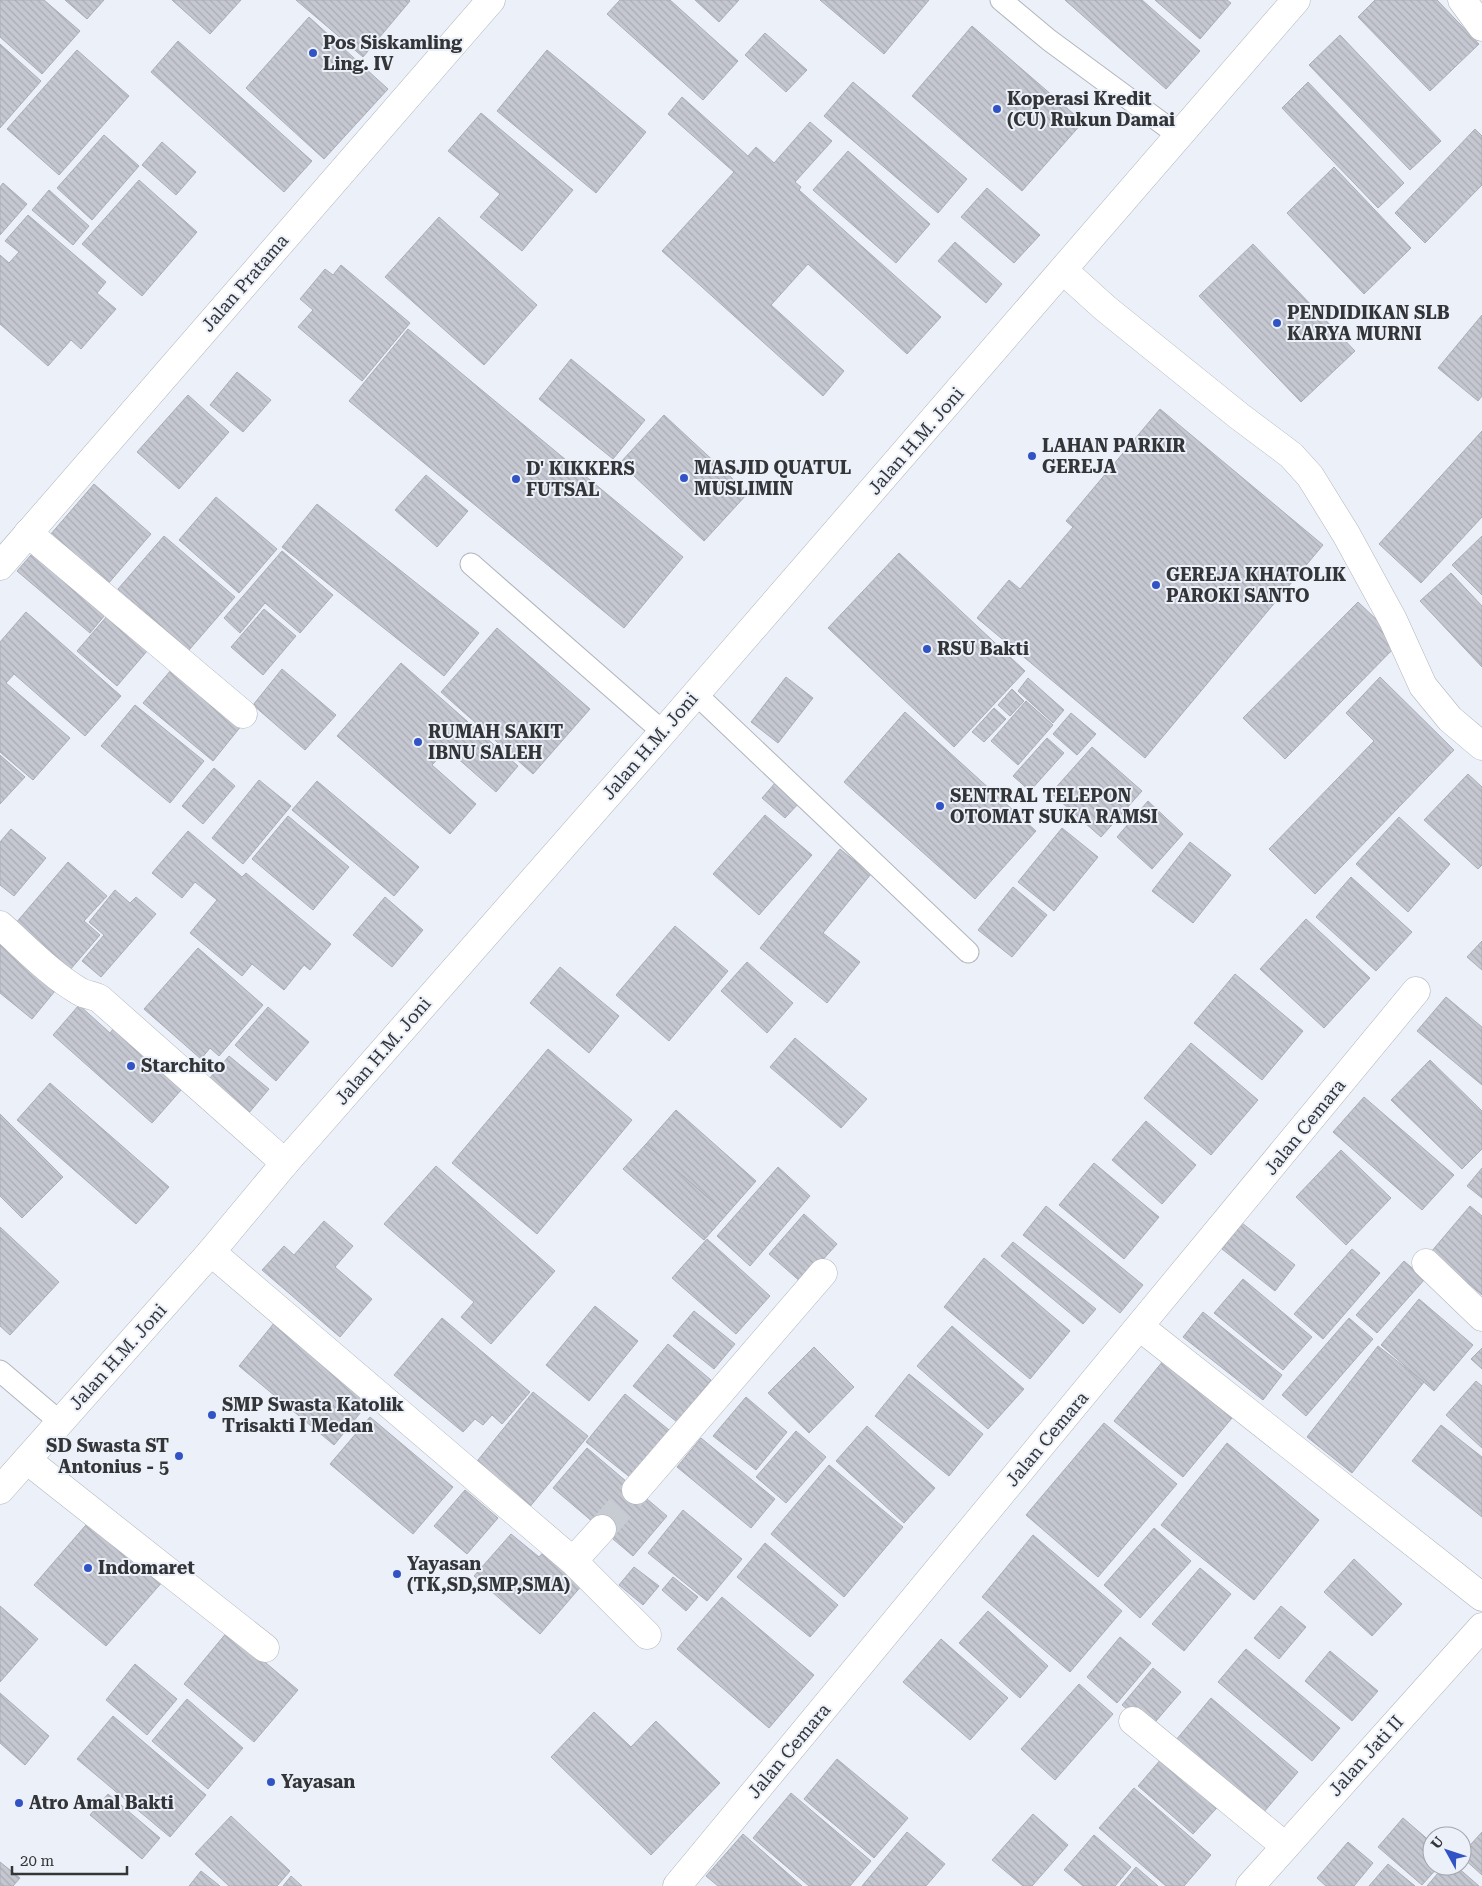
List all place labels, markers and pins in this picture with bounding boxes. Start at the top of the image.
place label: Pos Siskamling Ling. IV [323,32,463,74]
marker: Pos Siskamling Ling. IV [307,47,319,59]
place label: Koperasi Kredit (CU) Rukun Damai [1007,88,1175,130]
marker: Koperasi Kredit (CU) Rukun Damai [991,103,1003,115]
place label: PENDIDIKAN SLB KARYA MURNI [1287,302,1450,344]
marker: PENDIDIKAN SLB KARYA MURNI [1271,317,1283,329]
place label: LAHAN PARKIR GEREJA [1042,435,1186,477]
marker: LAHAN PARKIR GEREJA [1026,450,1038,462]
place label: MASJID QUATUL MUSLIMIN [694,457,851,499]
place label: D' KIKKERS FUTSAL [526,458,635,500]
marker: MASJID QUATUL MUSLIMIN [678,472,690,484]
marker: D' KIKKERS FUTSAL [510,473,522,485]
place label: GEREJA KHATOLIK PAROKI SANTO [1166,564,1346,606]
marker: GEREJA KHATOLIK PAROKI SANTO [1150,579,1162,591]
place label: RSU Bakti [937,638,1029,659]
marker: RSU Bakti [921,643,933,655]
place label: RUMAH SAKIT IBNU SALEH [428,721,563,763]
marker: RUMAH SAKIT IBNU SALEH [412,736,424,748]
place label: SENTRAL TELEPON OTOMAT SUKA RAMSI [950,785,1158,827]
marker: SENTRAL TELEPON OTOMAT SUKA RAMSI [934,800,946,812]
place label: Starchito [141,1055,226,1076]
marker: Starchito [125,1060,137,1072]
place label: SMP Swasta Katolik Trisakti I Medan [222,1394,405,1436]
marker: SMP Swasta Katolik Trisakti I Medan [206,1409,218,1421]
place label: SD Swasta ST Antonius - 5 [46,1435,169,1477]
marker: SD Swasta ST Antonius - 5 [173,1450,185,1462]
place label: Yayasan (TK,SD,SMP,SMA) [407,1553,570,1595]
place label: Indomaret [98,1557,195,1578]
marker: Indomaret [82,1562,94,1574]
marker: Yayasan (TK,SD,SMP,SMA) [391,1568,403,1580]
place label: Yayasan [281,1771,355,1792]
marker: Yayasan [265,1776,277,1788]
place label: Atro Amal Bakti [29,1792,174,1813]
marker: Atro Amal Bakti [13,1797,25,1809]

